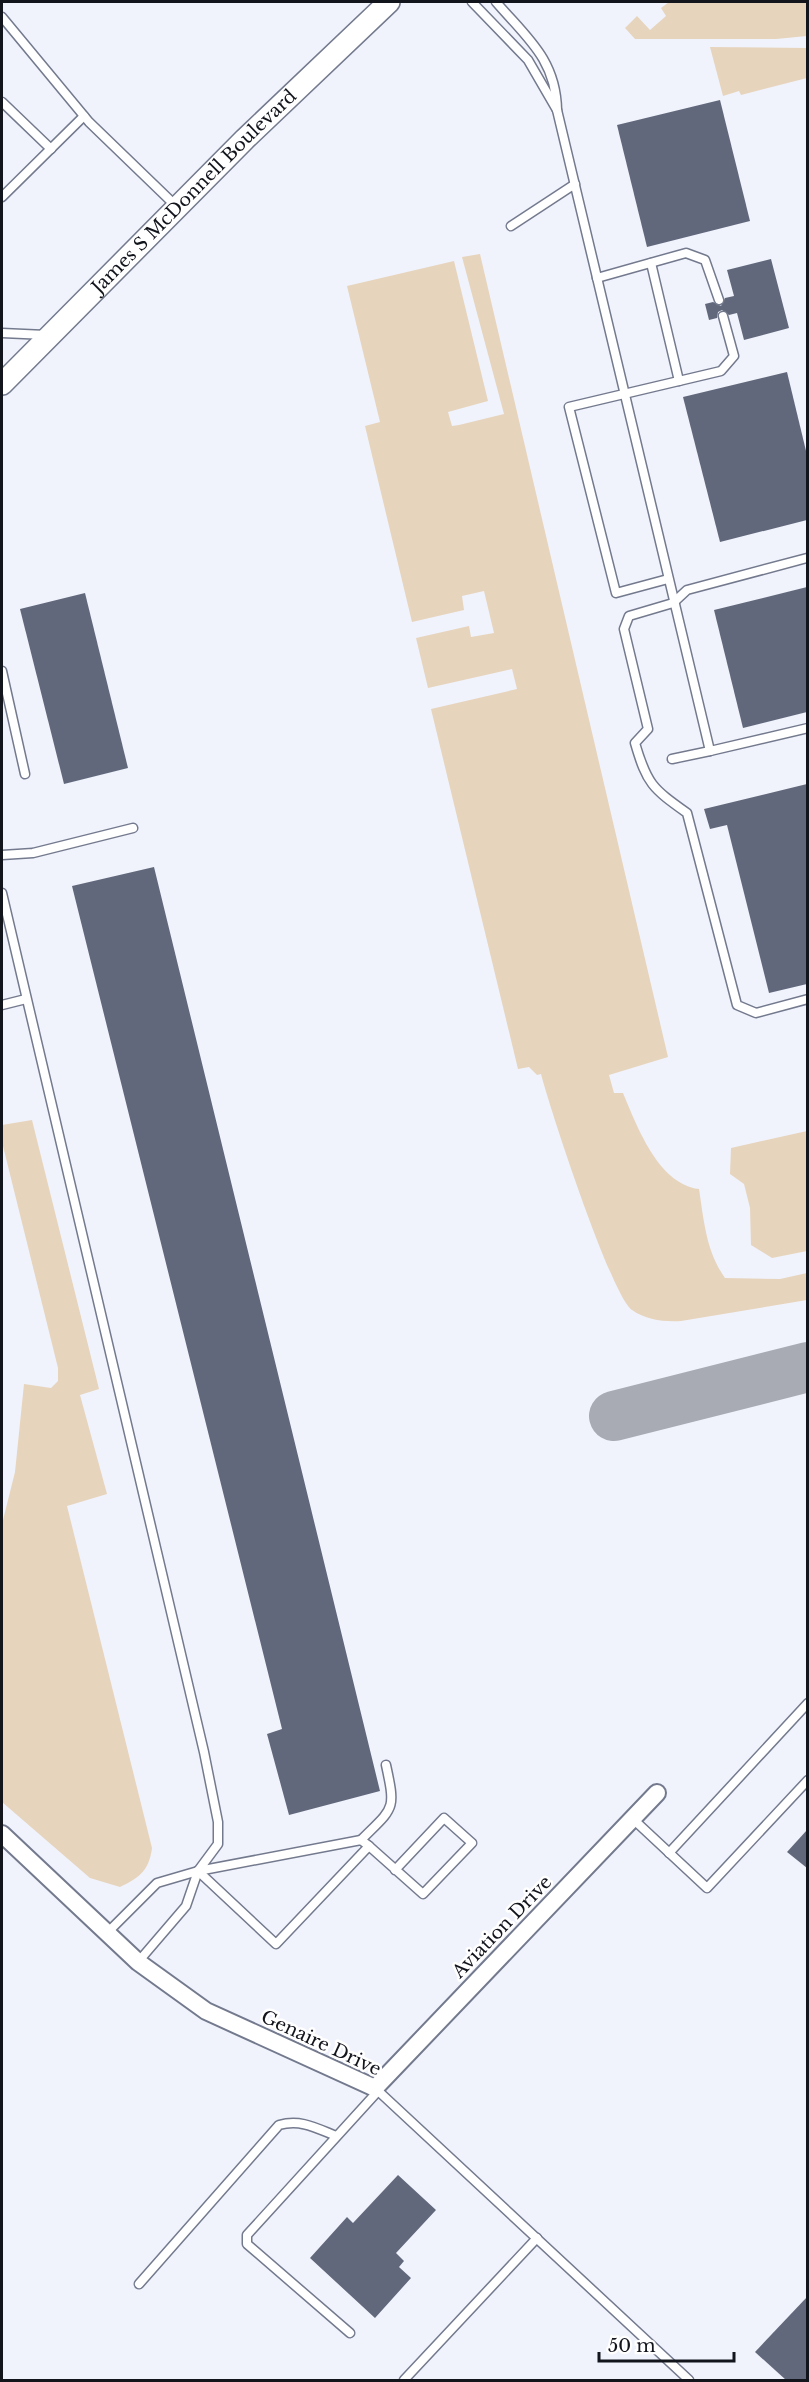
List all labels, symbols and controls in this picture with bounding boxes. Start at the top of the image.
street label: James S McDonnell Boulevard [86,85,301,299]
street label: Aviation Drive [447,1871,556,1983]
street label: Genaire Drive [258,2006,384,2080]
scale bar [599,2325,734,2363]
text: 50 m [608,2335,656,2357]

